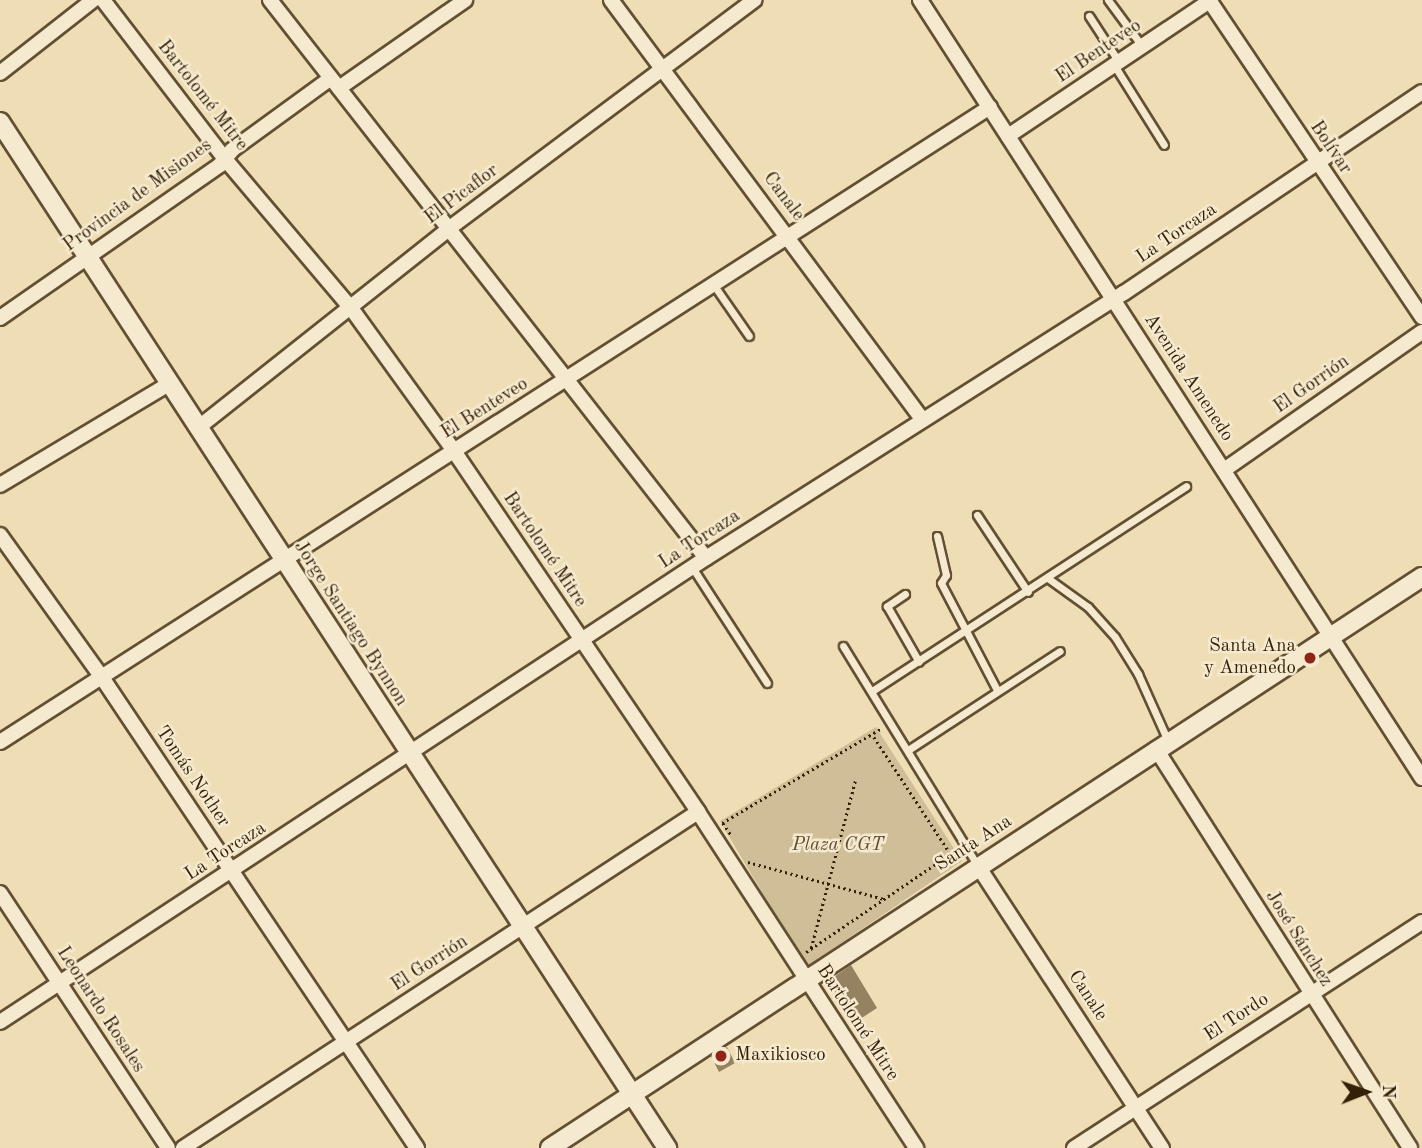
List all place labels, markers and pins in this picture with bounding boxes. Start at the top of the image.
place label: Santa Ana y Amenedo [1204,636,1296,680]
marker: Santa Ana y Amenedo [1302,650,1318,666]
place label: Maxikiosco [735,1045,826,1067]
marker: Maxikiosco [713,1048,729,1064]

